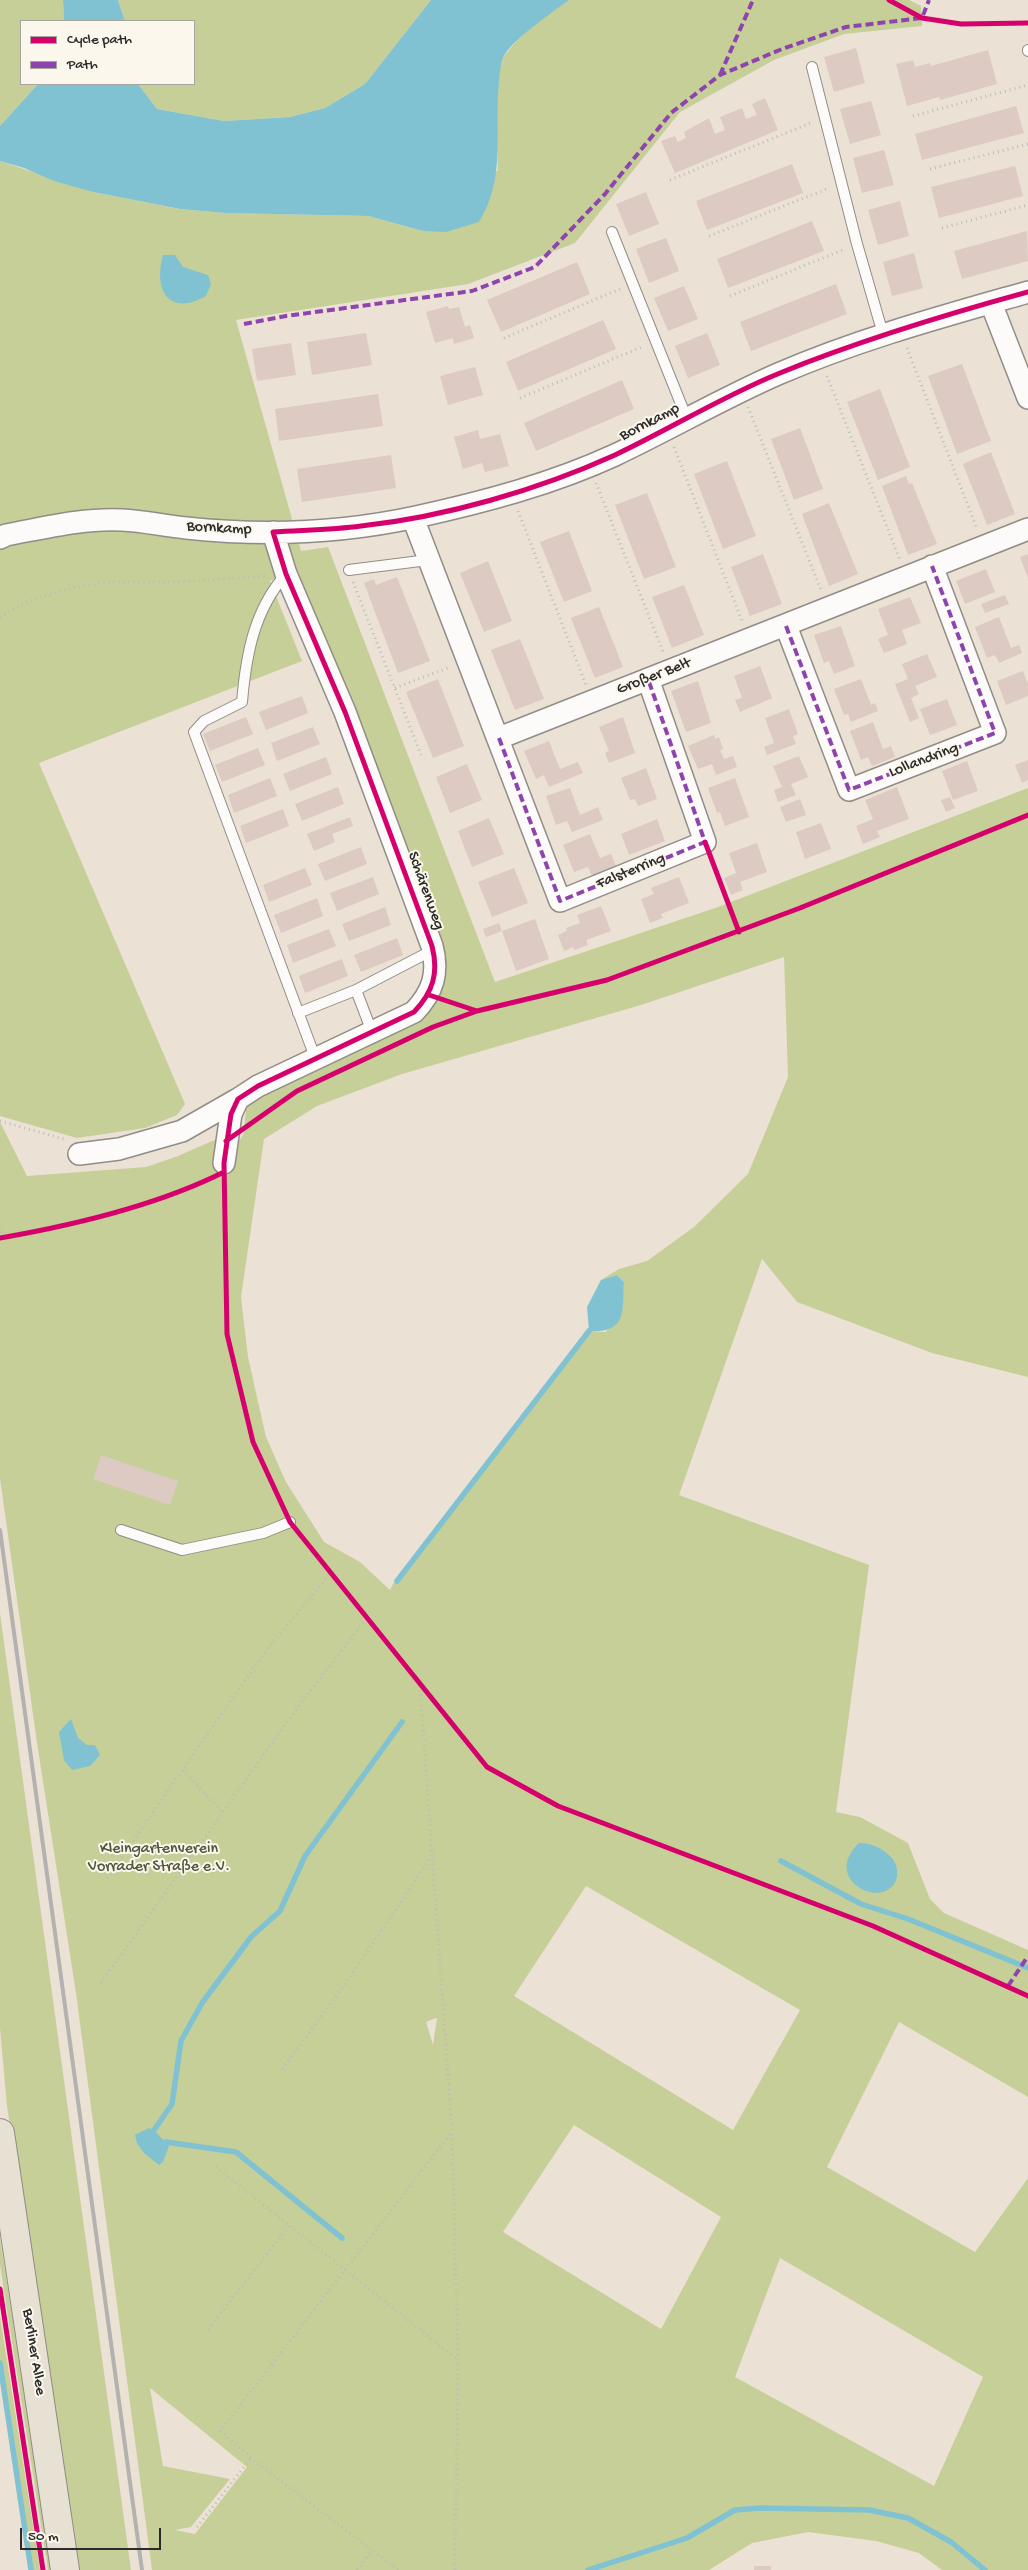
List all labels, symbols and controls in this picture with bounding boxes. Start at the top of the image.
legend [20,20,195,85]
text: Cycle path [67,31,132,49]
text: Path [67,56,98,74]
street label: Bornkamp [617,400,683,446]
street label: Bornkamp [186,518,252,540]
street label: Großer Belt [614,654,694,700]
street label: Lollandring [887,739,961,783]
street label: Schärenweg [402,849,448,933]
street label: Falsterring [594,849,668,895]
park label: Kleingartenverein Vorrader Straße e.V. [88,1840,230,1878]
street label: Berliner Allee [17,2307,49,2397]
scale bar [22,2518,164,2550]
text: 50 m [28,2528,59,2546]

